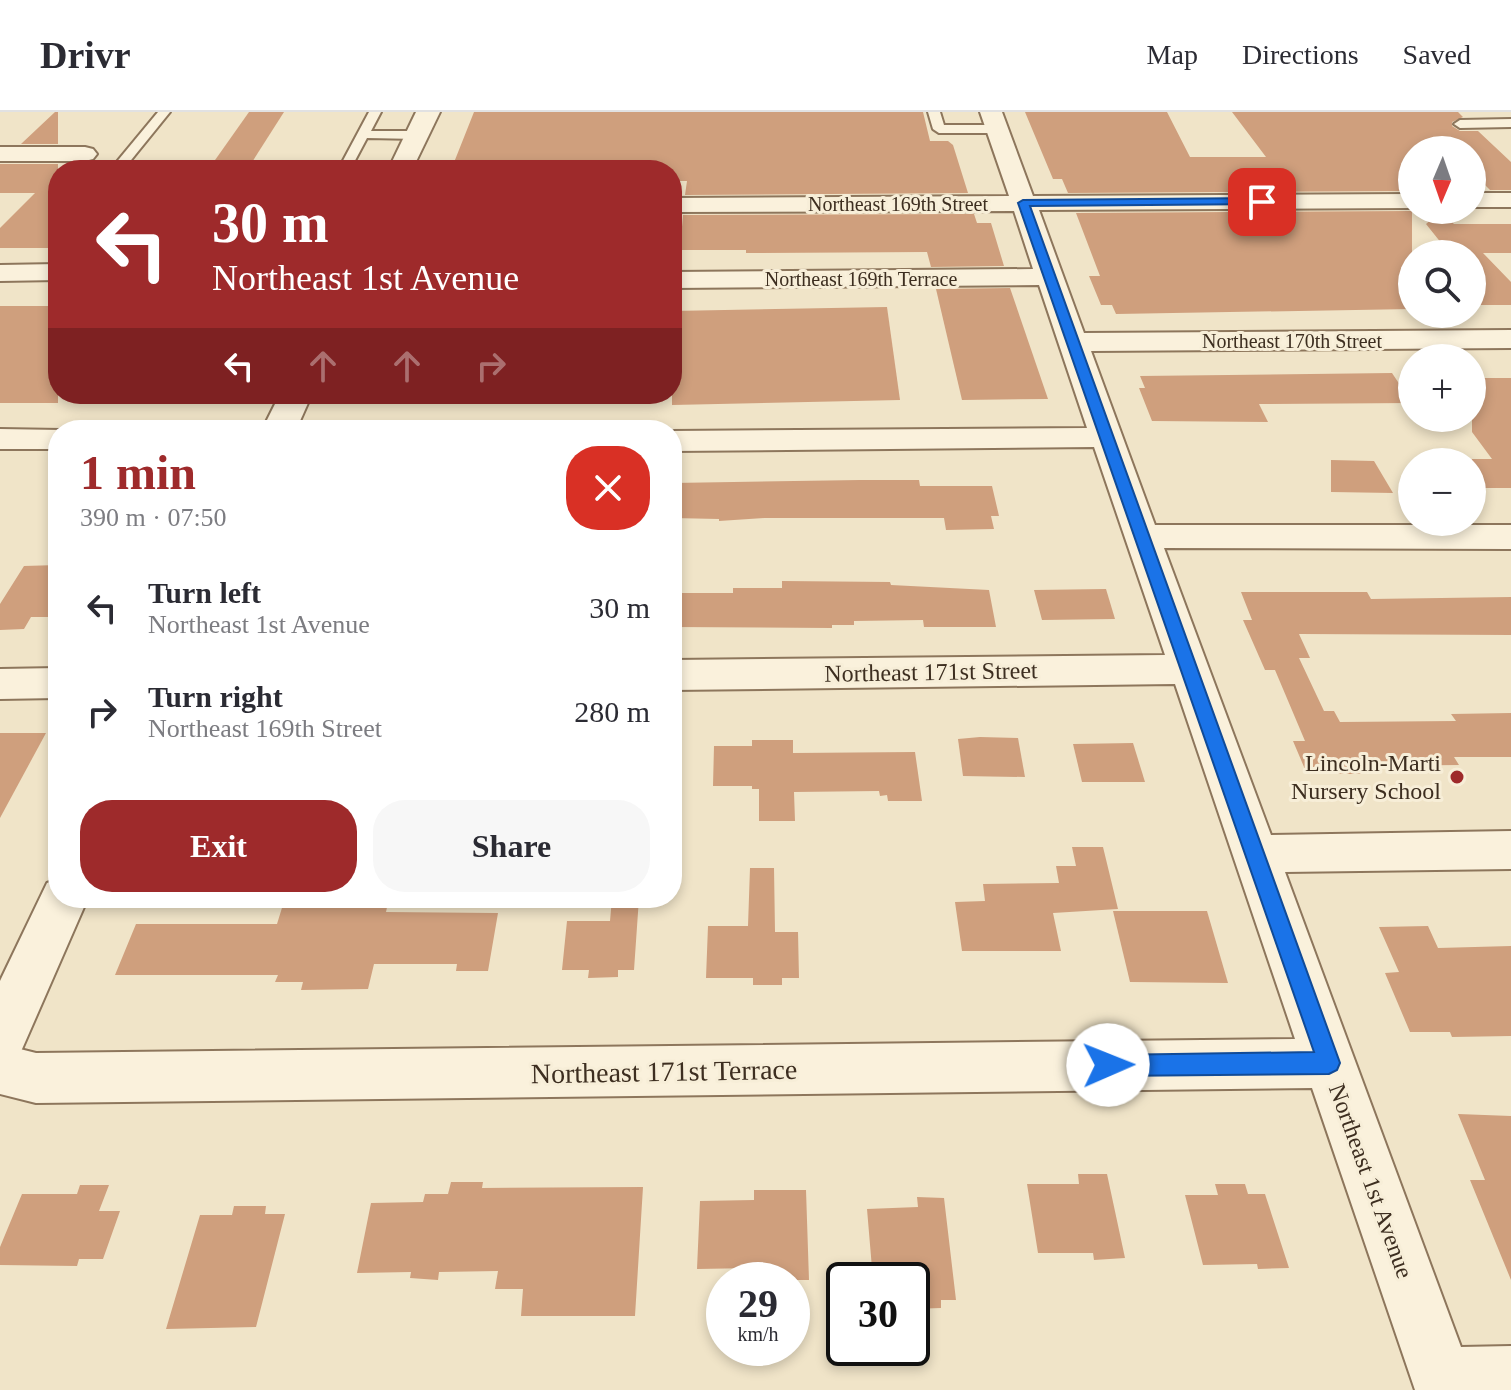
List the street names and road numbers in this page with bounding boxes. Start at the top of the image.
street label: Northeast 169th Street [808,193,988,215]
street label: Northeast 169th Terrace [765,268,957,290]
street label: Northeast 170th Street [1202,330,1382,352]
street label: Northeast 171st Street [824,657,1038,687]
street label: Northeast 171st Terrace [530,1054,798,1089]
street label: Northeast 1st Avenue [1324,1080,1418,1282]

